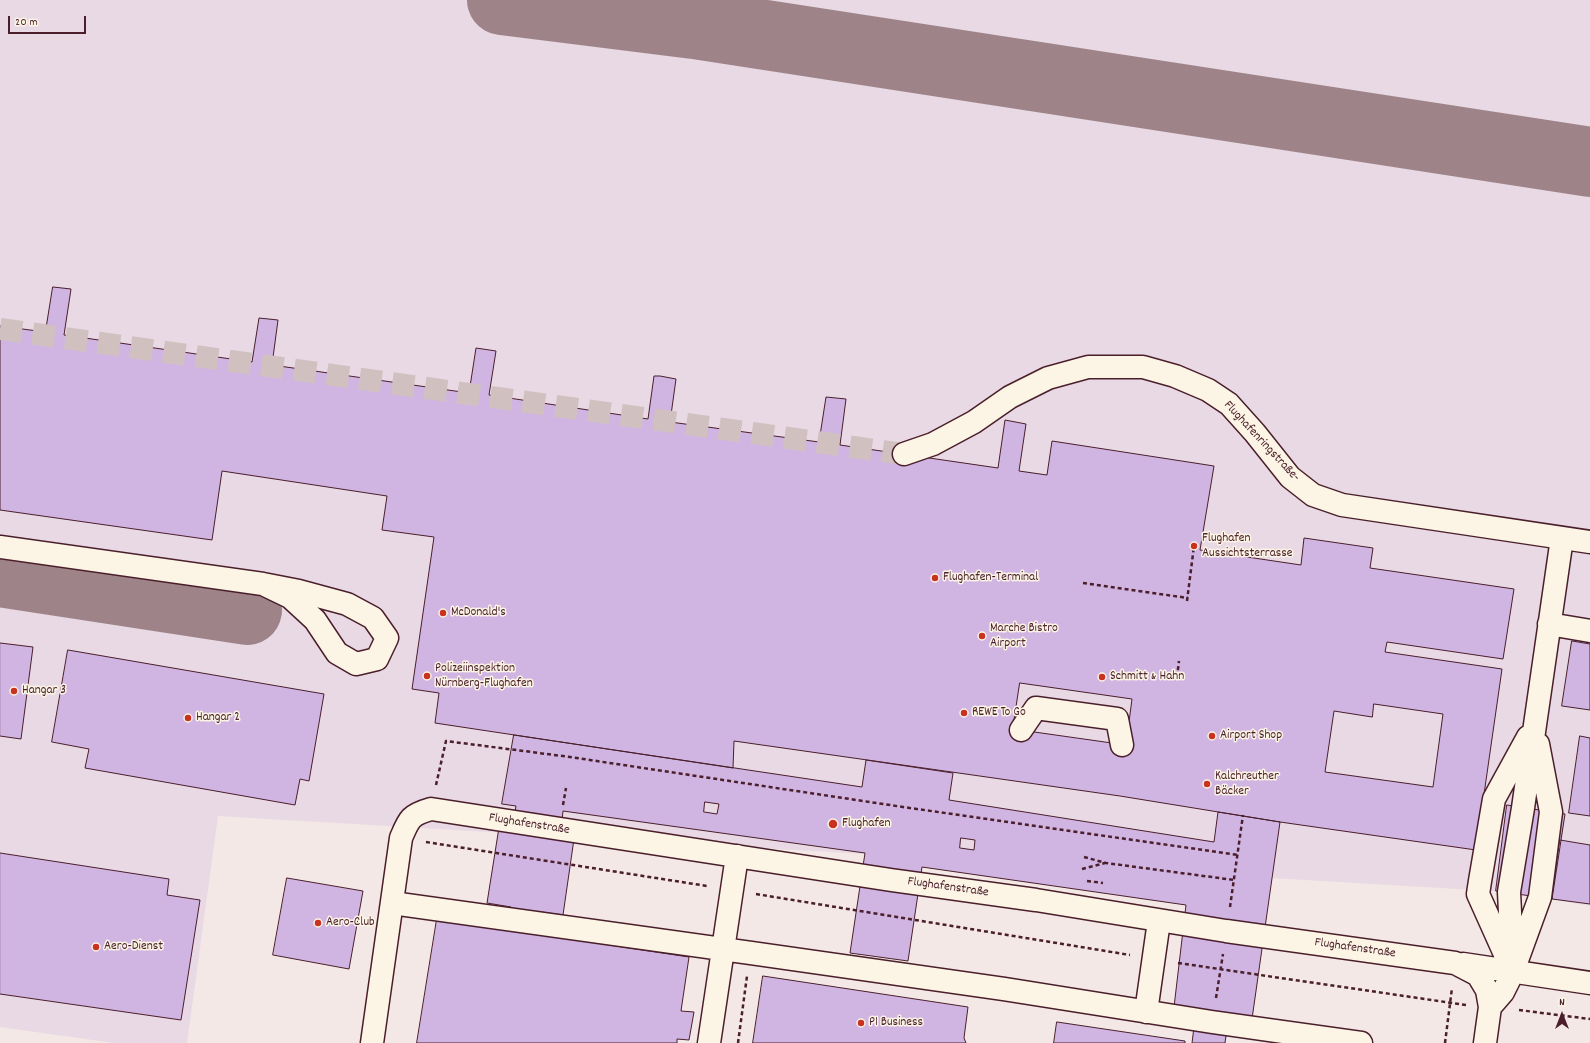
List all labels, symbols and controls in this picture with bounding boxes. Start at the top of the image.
scale bar [10,8,88,34]
text: 20 m [15,14,38,31]
street label: Flughafenringstraße- [1219,398,1303,486]
place label: Flughafen Aussichtsterrasse [1202,531,1292,562]
marker: Flughafen Aussichtsterrasse [1189,541,1199,551]
place label: Flughafen-Terminal [943,570,1038,586]
marker: Flughafen-Terminal [930,573,940,583]
place label: McDonald's [451,605,506,621]
marker: McDonald's [438,608,448,618]
place label: Marche Bistro Airport [990,621,1058,652]
marker: Marche Bistro Airport [977,631,987,641]
place label: Polizeiinspektion Nürnberg-Flughafen [435,661,533,692]
place label: Schmitt & Hahn [1110,669,1184,685]
marker: Polizeiinspektion Nürnberg-Flughafen [422,671,432,681]
marker: Schmitt & Hahn [1097,672,1107,682]
place label: Hangar 3 [22,683,66,699]
marker: Hangar 3 [9,686,19,696]
place label: REWE To Go [972,705,1026,721]
marker: REWE To Go [959,708,969,718]
place label: Hangar 2 [196,710,240,726]
marker: Hangar 2 [183,713,193,723]
place label: Airport Shop [1220,728,1282,744]
marker: Airport Shop [1207,731,1217,741]
place label: Kalchreuther Bäcker [1215,769,1279,800]
marker: Kalchreuther Bäcker [1202,779,1212,789]
street label: Flughafenstraße [487,811,571,839]
place label: Flughafen [842,816,891,832]
marker: Flughafen [827,818,839,830]
street label: Flughafenstraße [906,875,990,901]
place label: Aero-Club [326,915,375,931]
marker: Aero-Club [313,918,323,928]
street label: Flughafenstraße [1313,936,1397,962]
place label: Aero-Dienst [104,939,163,955]
marker: Aero-Dienst [91,942,101,952]
north arrow [1542,995,1582,1035]
text: N [1559,995,1565,1011]
place label: P1 Business [869,1015,923,1031]
marker: P1 Business [856,1018,866,1028]

